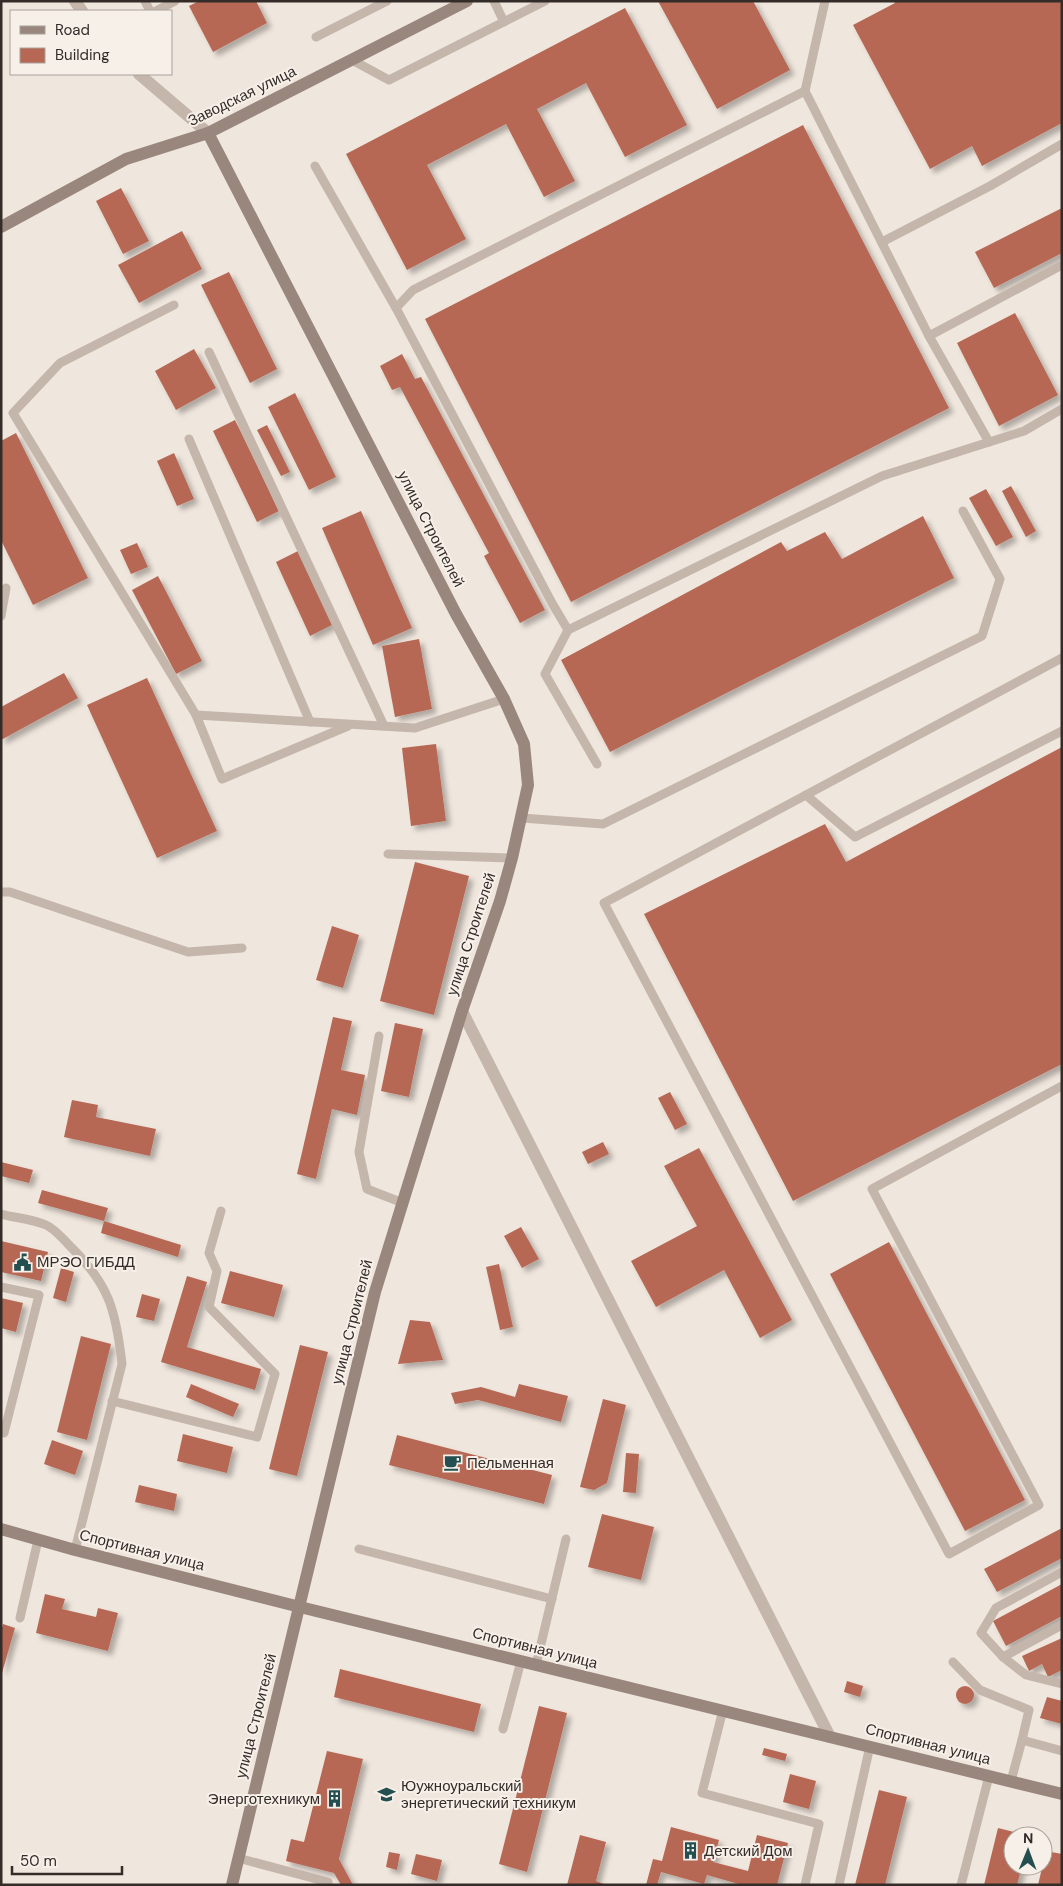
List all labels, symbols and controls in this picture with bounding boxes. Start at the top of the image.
legend [10,10,172,75]
text: Road [55,20,90,40]
text: Building [55,45,110,65]
street label: Заводская улица [185,61,300,131]
street label: улица Строителей [393,467,469,591]
street label: улица Строителей [442,870,500,998]
public building icon: МРЭО ГИБДД [13,1252,33,1272]
place label: МРЭО ГИБДД [37,1252,135,1272]
street label: улица Строителей [327,1257,377,1387]
cafe icon: Пельменная [443,1453,463,1473]
place label: Пельменная [467,1453,554,1473]
street label: Спортивная улица [77,1525,207,1575]
street label: Спортивная улица [470,1623,600,1673]
street label: улица Строителей [231,1651,281,1781]
street label: Спортивная улица [863,1719,993,1769]
place label: Юужноуральский энергетический техникум [401,1776,576,1813]
school or university icon: Юужноуральский энергетический техникум [377,1785,397,1805]
place label: Энерготехникум [208,1789,320,1809]
building icon: Энерготехникум [324,1789,344,1809]
north arrow [1003,1826,1053,1876]
text: N [1023,1829,1033,1847]
building icon: Детский Дом [680,1841,700,1861]
place label: Детский Дом [704,1841,793,1861]
scale bar [12,1844,122,1876]
text: 50 m [20,1851,57,1871]

